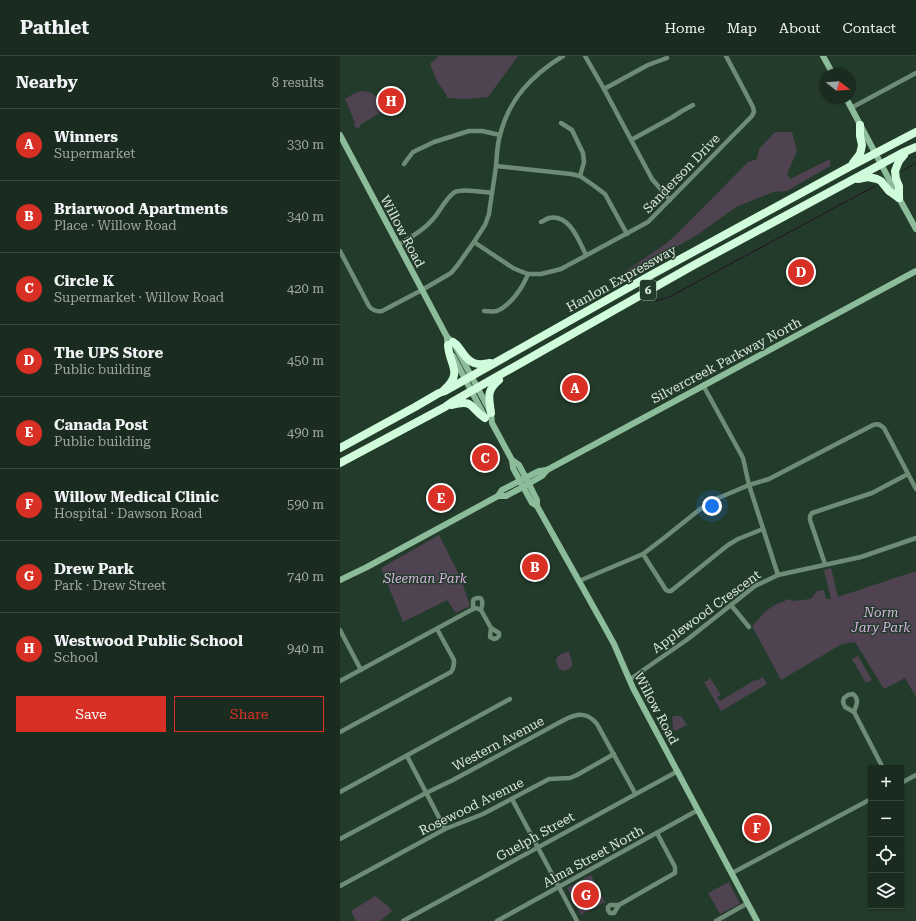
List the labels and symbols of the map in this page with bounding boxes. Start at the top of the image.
north arrow [820,68,856,104]
pin: H [378,86,404,116]
street label: Sanderson Drive [640,131,723,216]
street label: Willow Road [377,193,428,270]
street label: Hanlon Expressway [564,242,679,315]
pin: D [788,257,814,287]
road number: 6 [640,280,656,300]
street label: Silvercreek Parkway North [649,314,804,406]
pin: A [562,373,588,403]
pin: C [472,443,498,473]
pin: E [428,483,454,513]
your location [702,496,722,516]
pin: B [522,552,548,582]
street label: Applewood Crescent [649,567,764,656]
park label: Sleeman Park [382,571,468,586]
park label: Norm Jary Park [851,605,911,635]
street label: Willow Road [631,670,682,747]
street label: Western Avenue [450,713,547,774]
street label: Rosewood Avenue [416,775,526,838]
street label: Guelph Street [494,809,577,864]
pin: F [744,813,770,843]
street label: Alma Street North [540,822,647,890]
pin: G [573,880,599,910]

